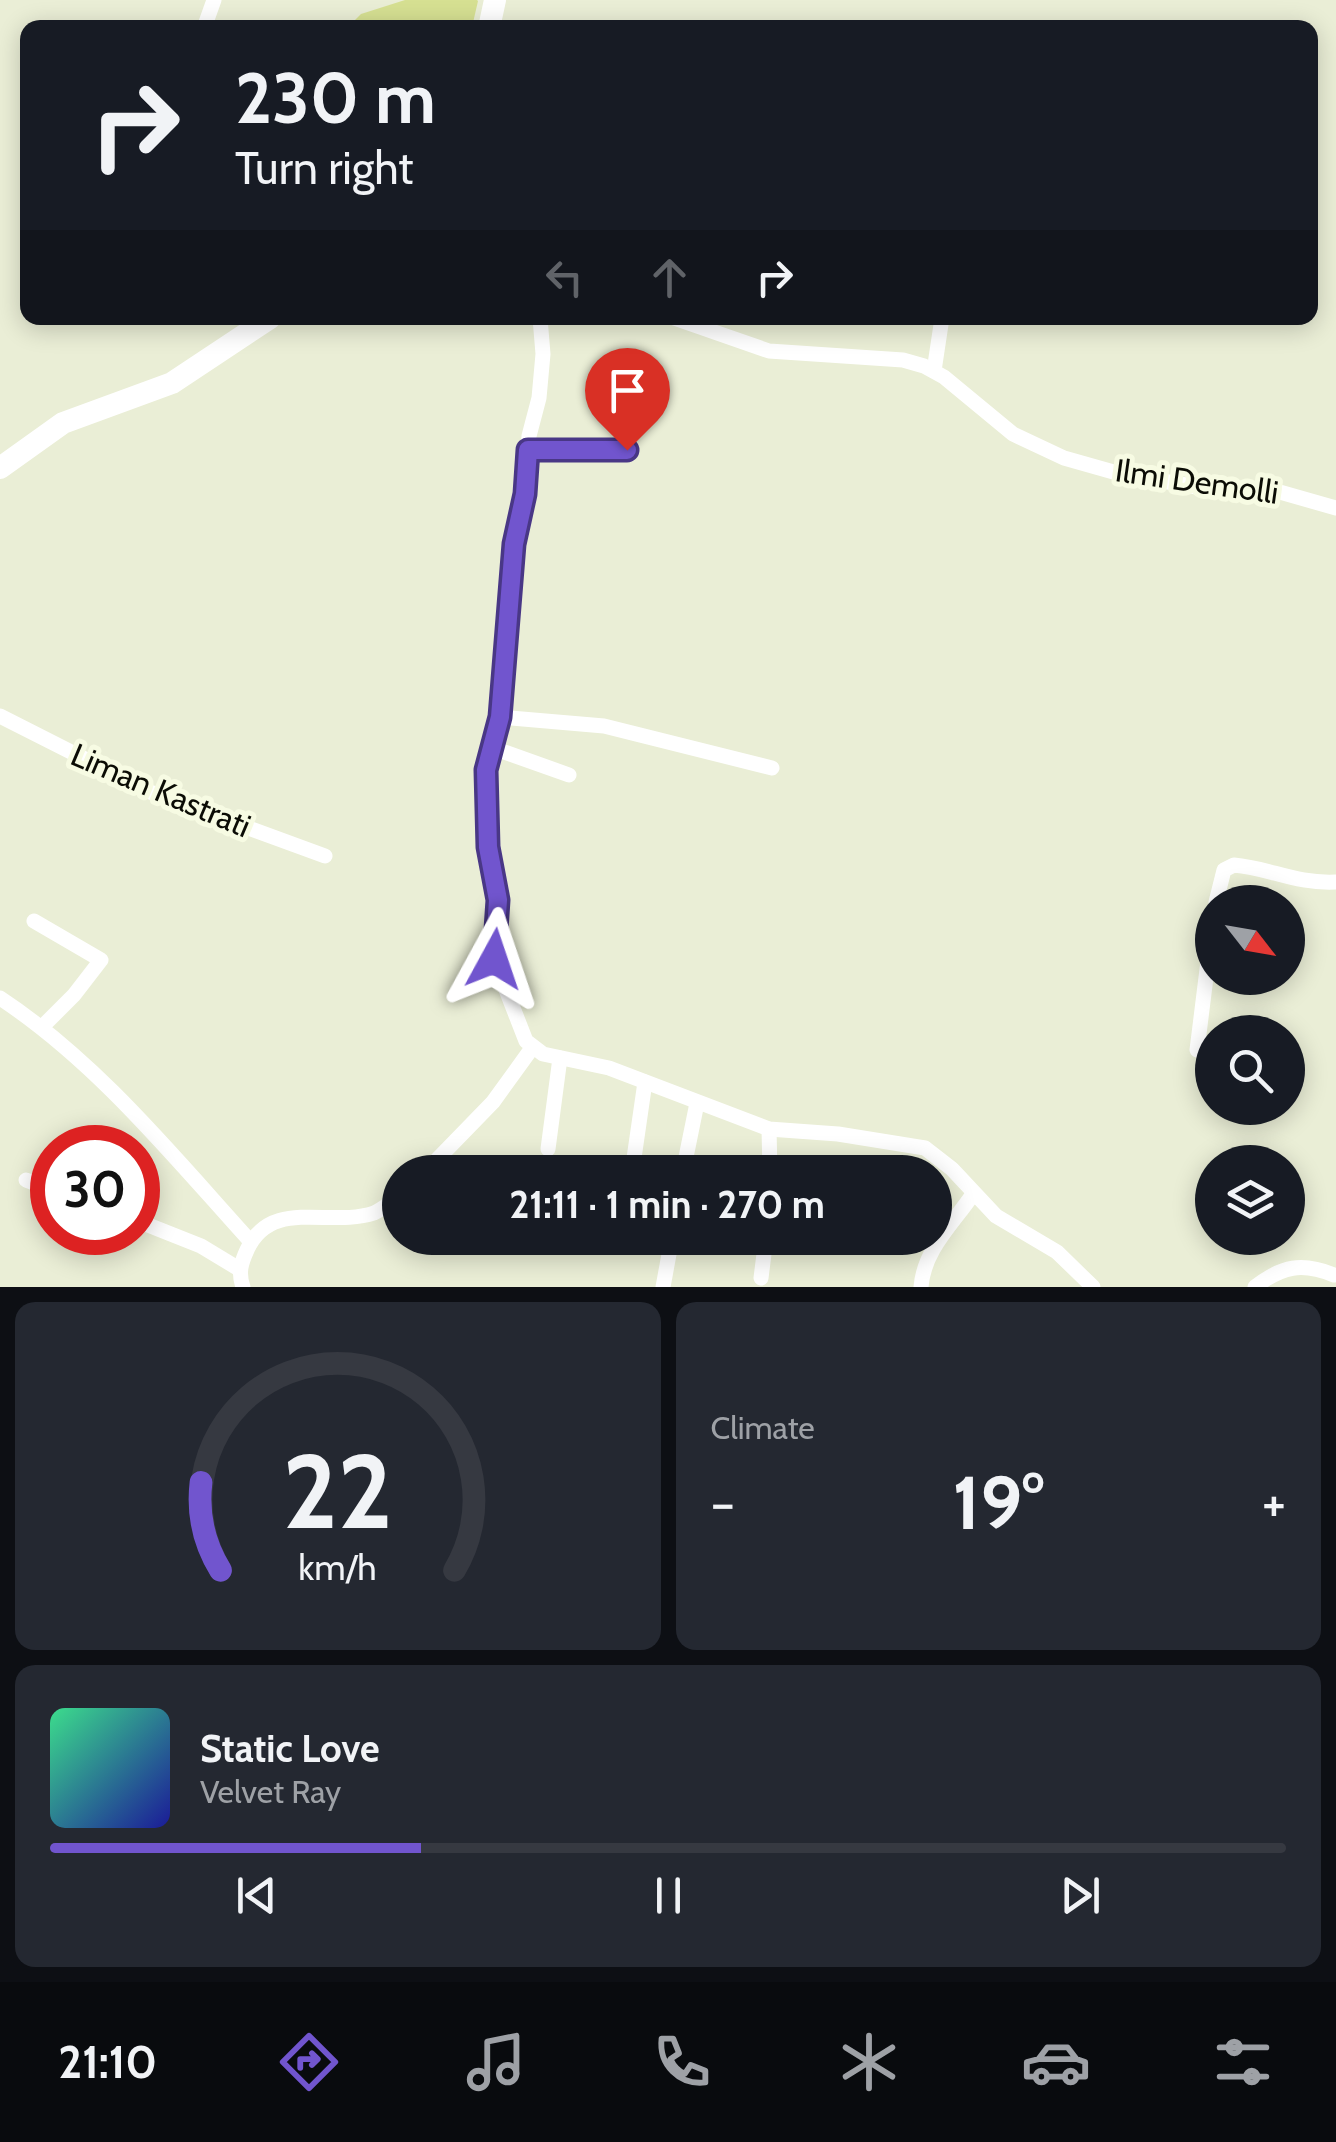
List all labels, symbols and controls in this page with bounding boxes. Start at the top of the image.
text: 230 m [235,55,436,141]
icon: right [70,60,200,190]
text: Turn right [235,141,414,195]
icon: left [537,250,592,305]
icon: ahead [642,250,697,305]
icon: right [747,250,802,305]
pin [585,348,670,451]
icon: arrive [600,363,655,418]
street label: Ilmi Demolli [1113,450,1281,512]
street label: Liman Kastrati [65,735,257,845]
north arrow [1195,885,1305,995]
map controls [1195,885,1305,1255]
position arrow [442,907,546,1011]
button: search [1195,1015,1305,1125]
speed limit sign: 30 [30,1125,160,1255]
button: layers [1195,1145,1305,1255]
text: 21:11 · 1 min · 270 m [509,1181,825,1228]
text: Climate [711,1408,815,1447]
text: 22 [283,1428,393,1554]
text: 19° [953,1457,1044,1548]
text: − [711,1469,735,1536]
text: + [1262,1469,1286,1536]
text: km/h [299,1546,377,1589]
text: Static Love [200,1725,379,1772]
text: Velvet Ray [200,1772,341,1811]
icon: previous [229,1868,284,1923]
icon: pause [641,1868,696,1923]
icon: next [1053,1868,1108,1923]
icon: directions [274,2027,344,2097]
icon: music [461,2027,531,2097]
icon: phone [647,2027,717,2097]
icon: climate [834,2027,904,2097]
icon: car [1021,2027,1091,2097]
icon: filters [1208,2027,1278,2097]
text: 21:10 [58,2035,157,2089]

